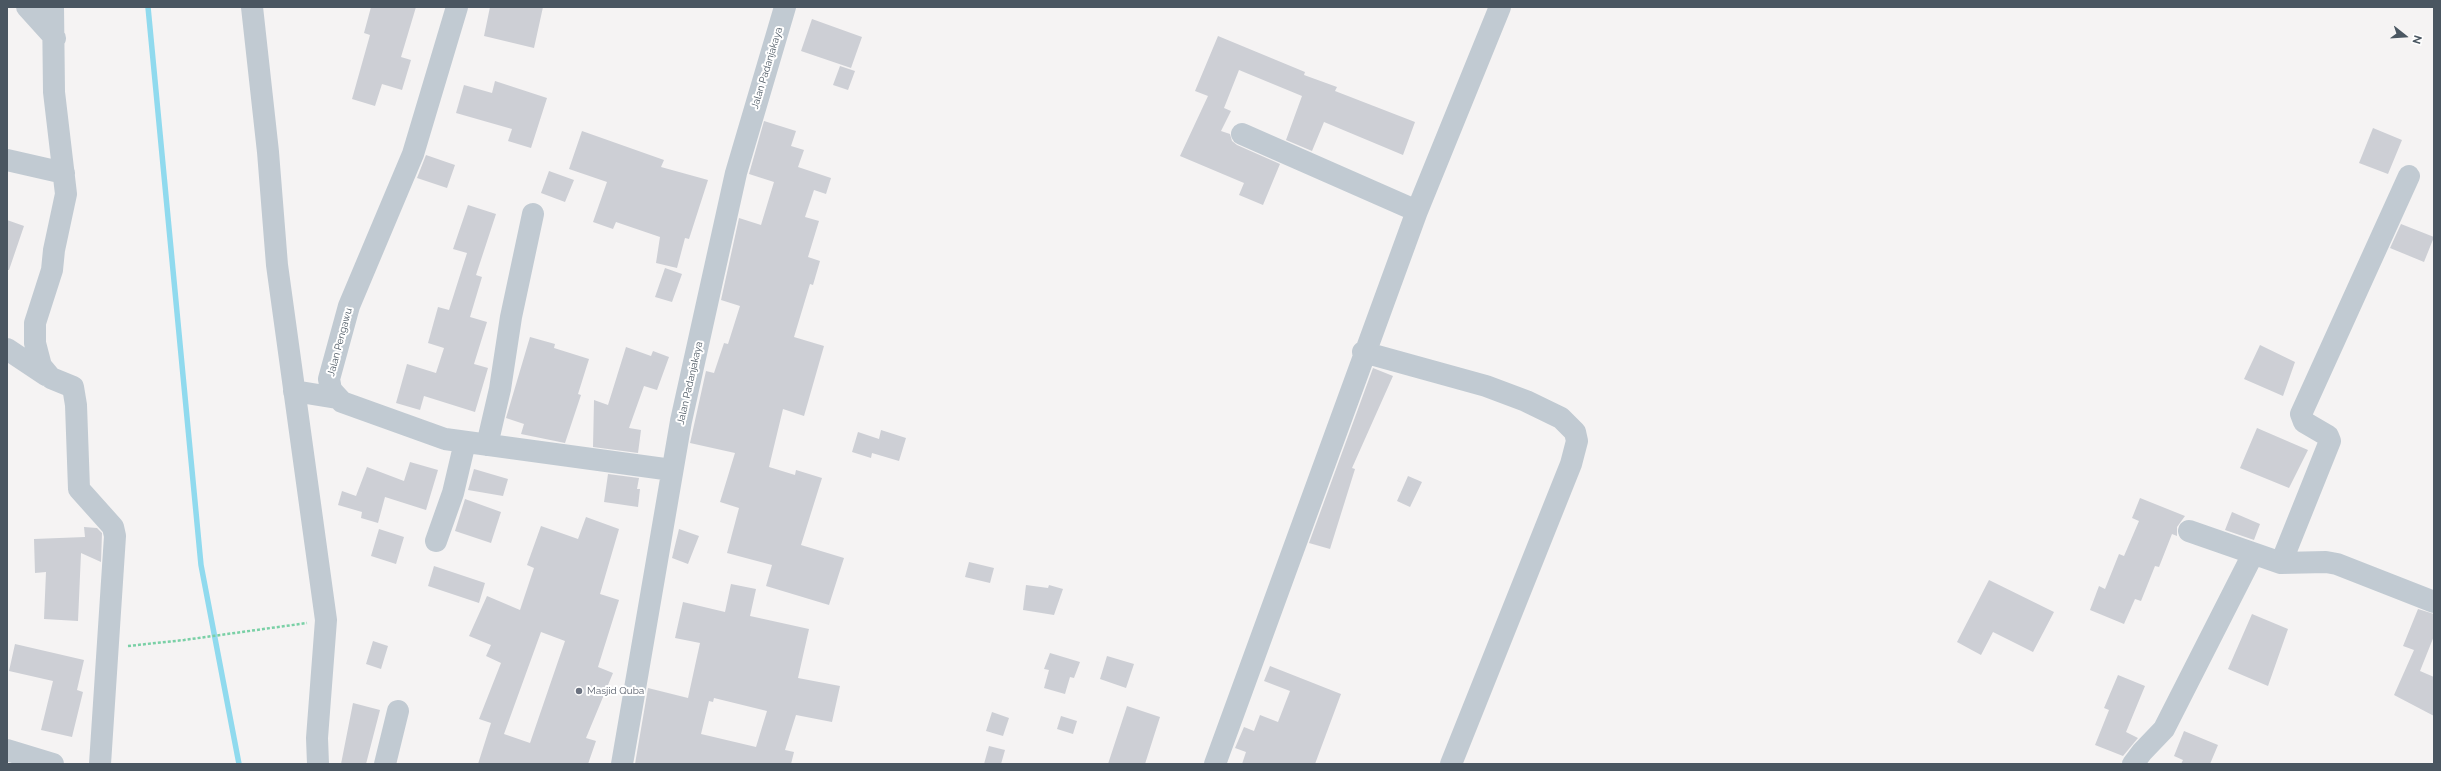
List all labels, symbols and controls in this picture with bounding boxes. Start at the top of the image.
north arrow [2385,16,2425,56]
street label: Jalan Padanjakaya [749,26,785,110]
text: N [2410,34,2424,46]
street label: Jalan Pengawu [325,307,355,377]
street label: Jalan Padanjakaya [675,340,705,426]
place label: Masjid Quba [587,685,644,697]
marker: Masjid Quba [574,686,584,696]

